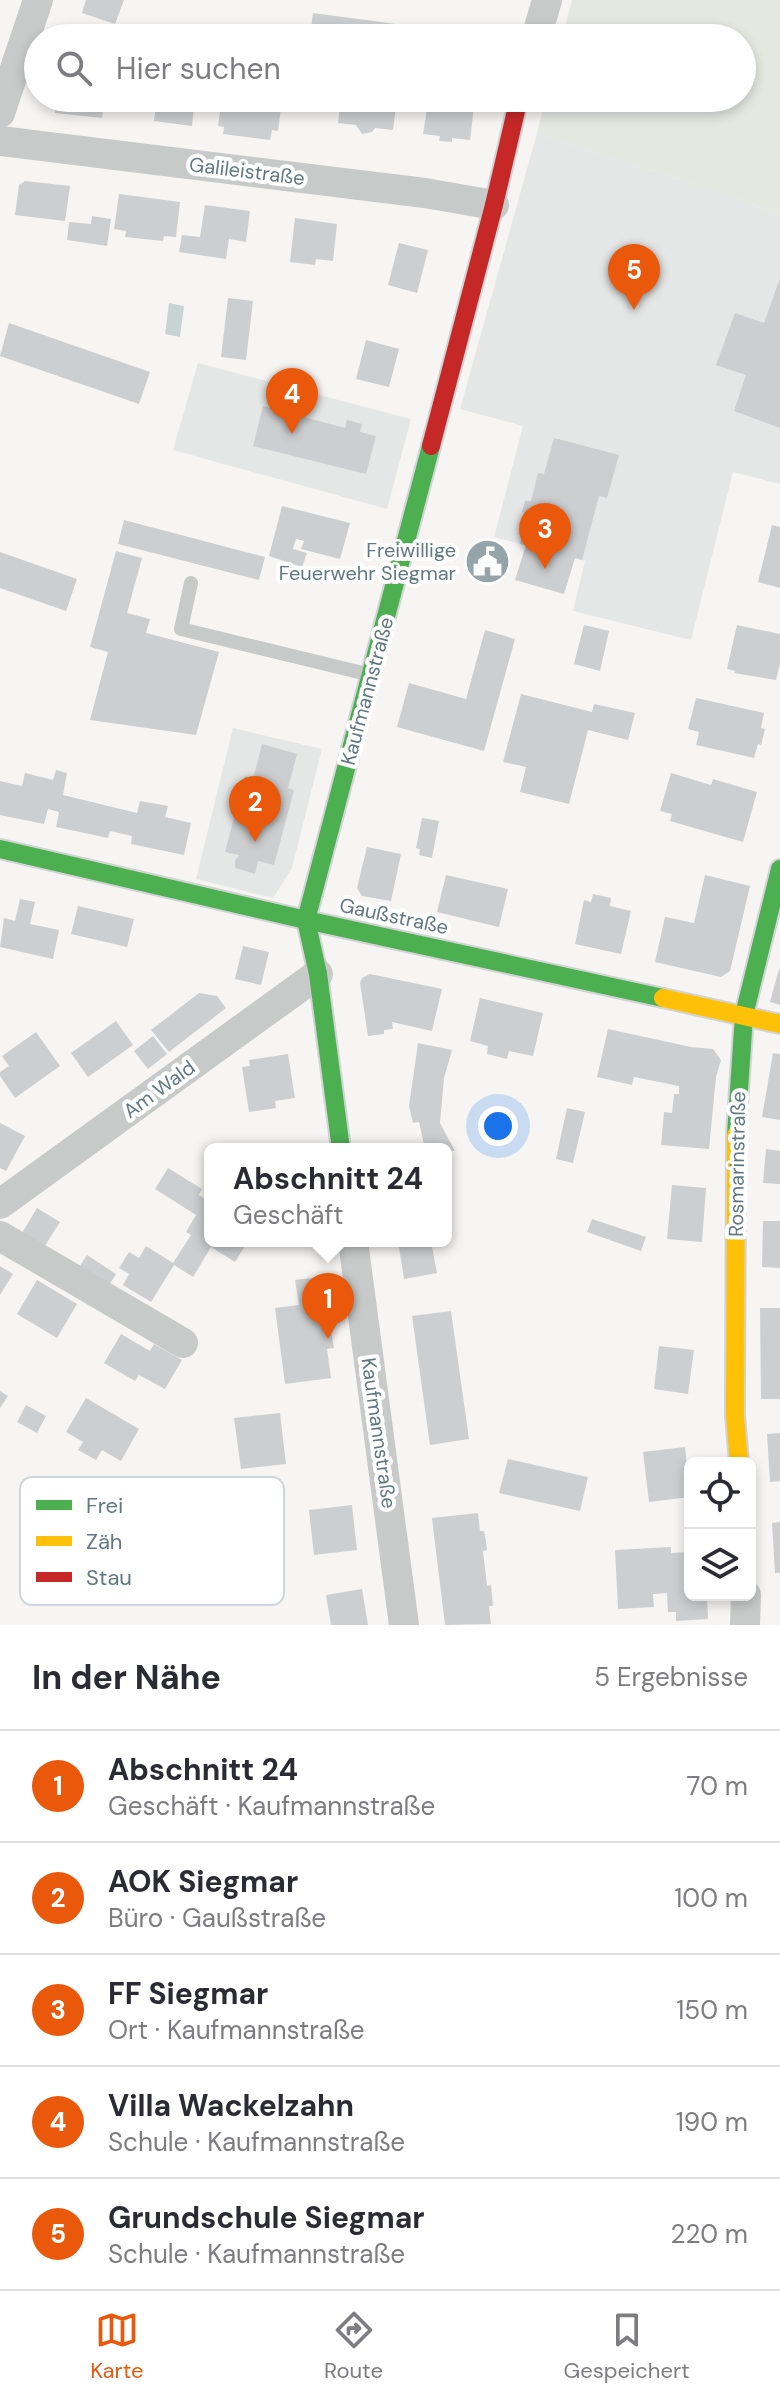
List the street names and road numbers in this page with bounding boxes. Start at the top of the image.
street label: Galileistraße [188,151,306,191]
street label: Kaufmannstraße [335,614,399,768]
street label: Gaußstraße [337,892,451,940]
street label: Am Wald [118,1054,200,1124]
street label: Rosmarinstraße [723,1091,751,1237]
street label: Kaufmannstraße [356,1356,402,1510]

